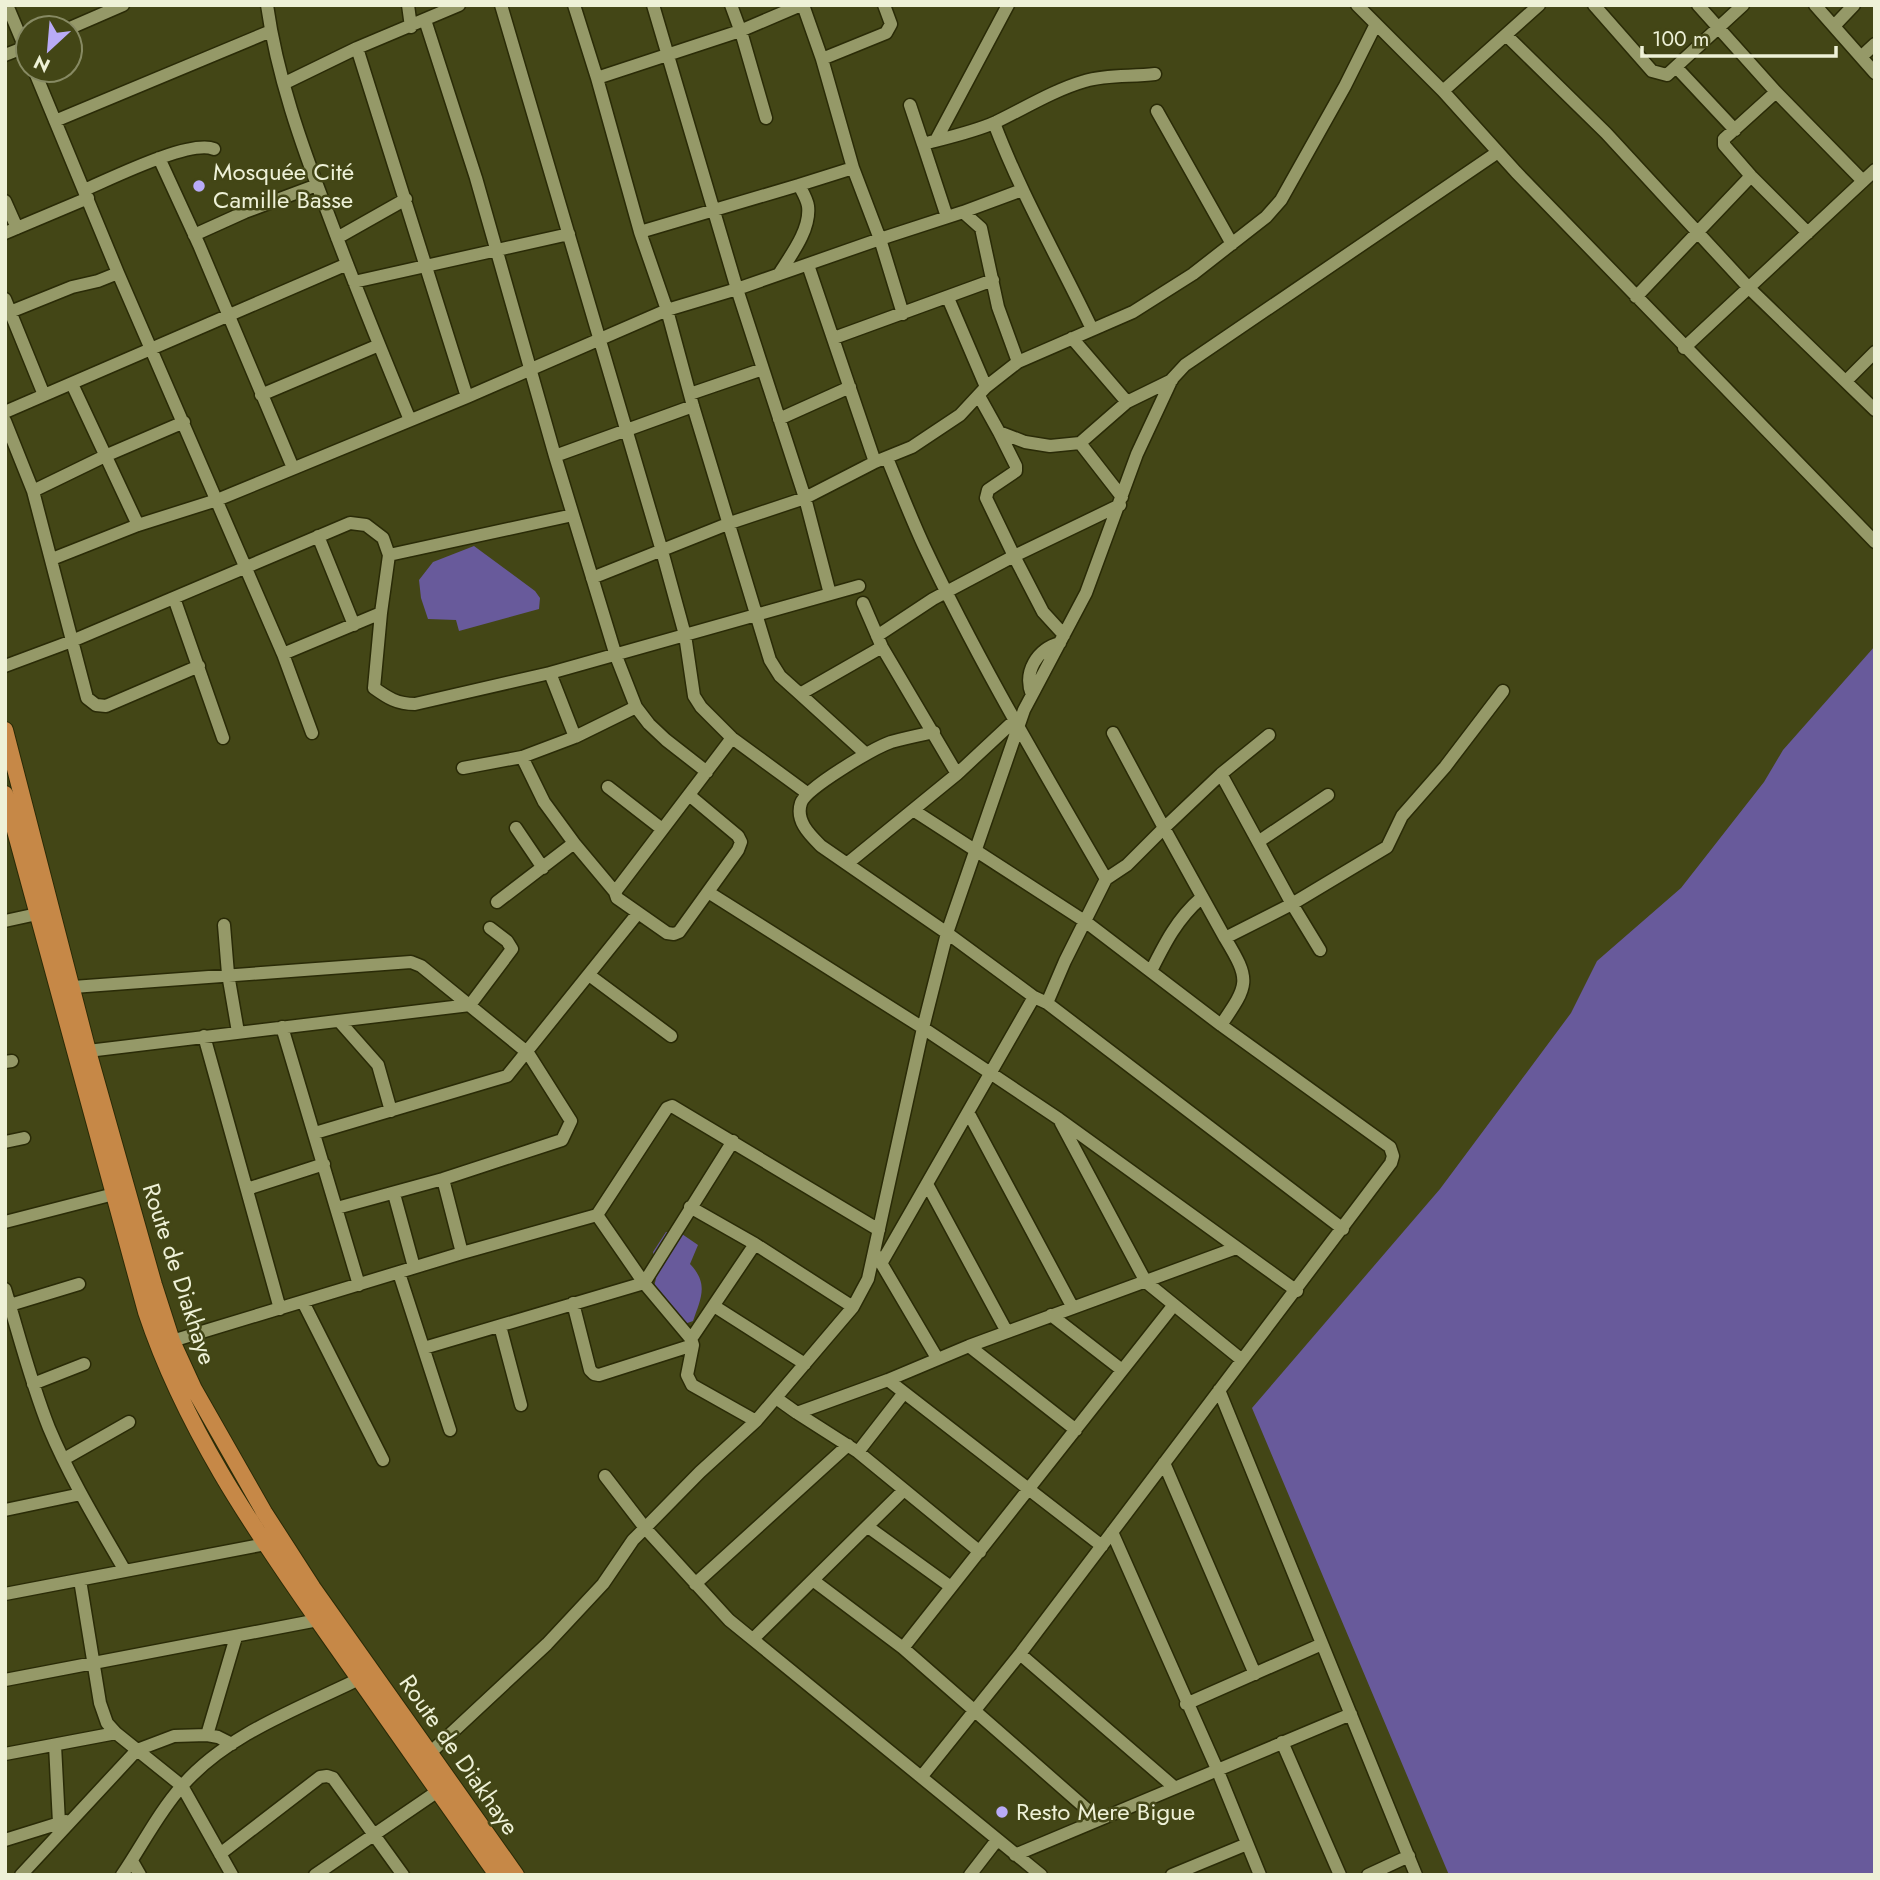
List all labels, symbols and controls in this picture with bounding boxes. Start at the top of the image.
north arrow [14,14,84,84]
scale bar [1642,14,1836,58]
text: 100 m [1652,24,1709,54]
text: N [29,48,54,79]
place label: Mosquée Cité Camille Basse [213,154,354,217]
marker: Mosquée Cité Camille Basse [191,178,207,194]
street label: Route de Diakhaye [134,1179,225,1369]
street label: Route de Diakhaye [391,1667,528,1842]
place label: Resto Mere Bigue [1016,1794,1195,1829]
marker: Resto Mere Bigue [994,1804,1010,1820]

